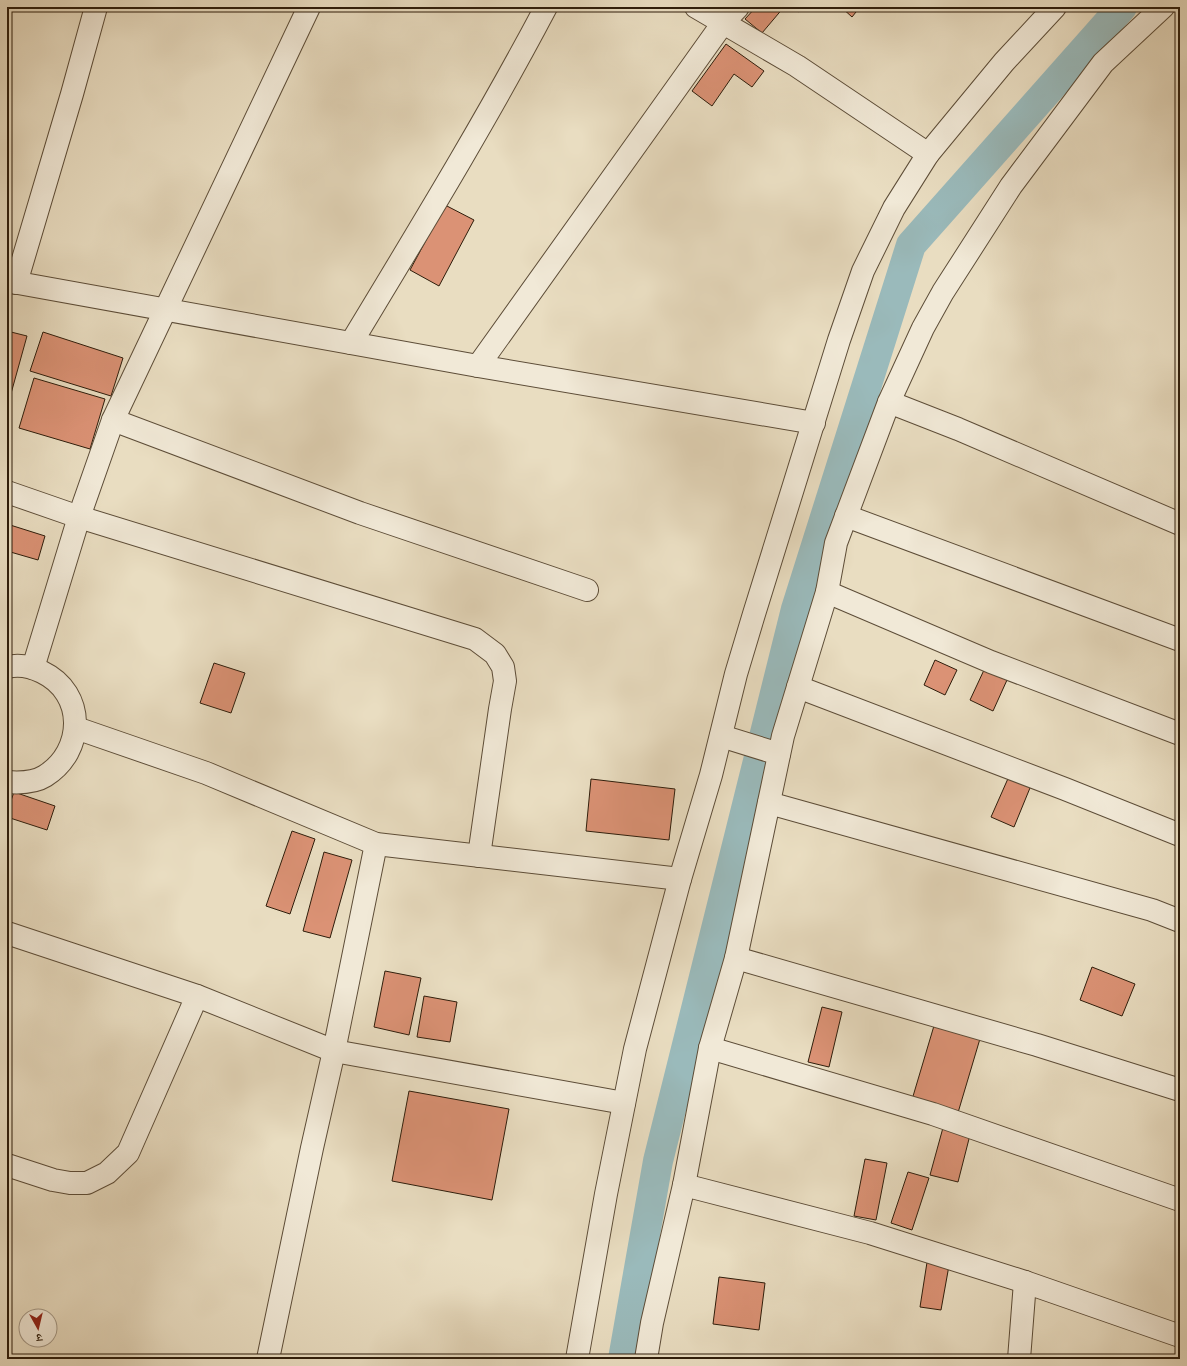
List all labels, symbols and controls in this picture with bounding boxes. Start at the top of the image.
north arrow [18,1308,58,1348]
text: उ [34,1329,44,1344]

